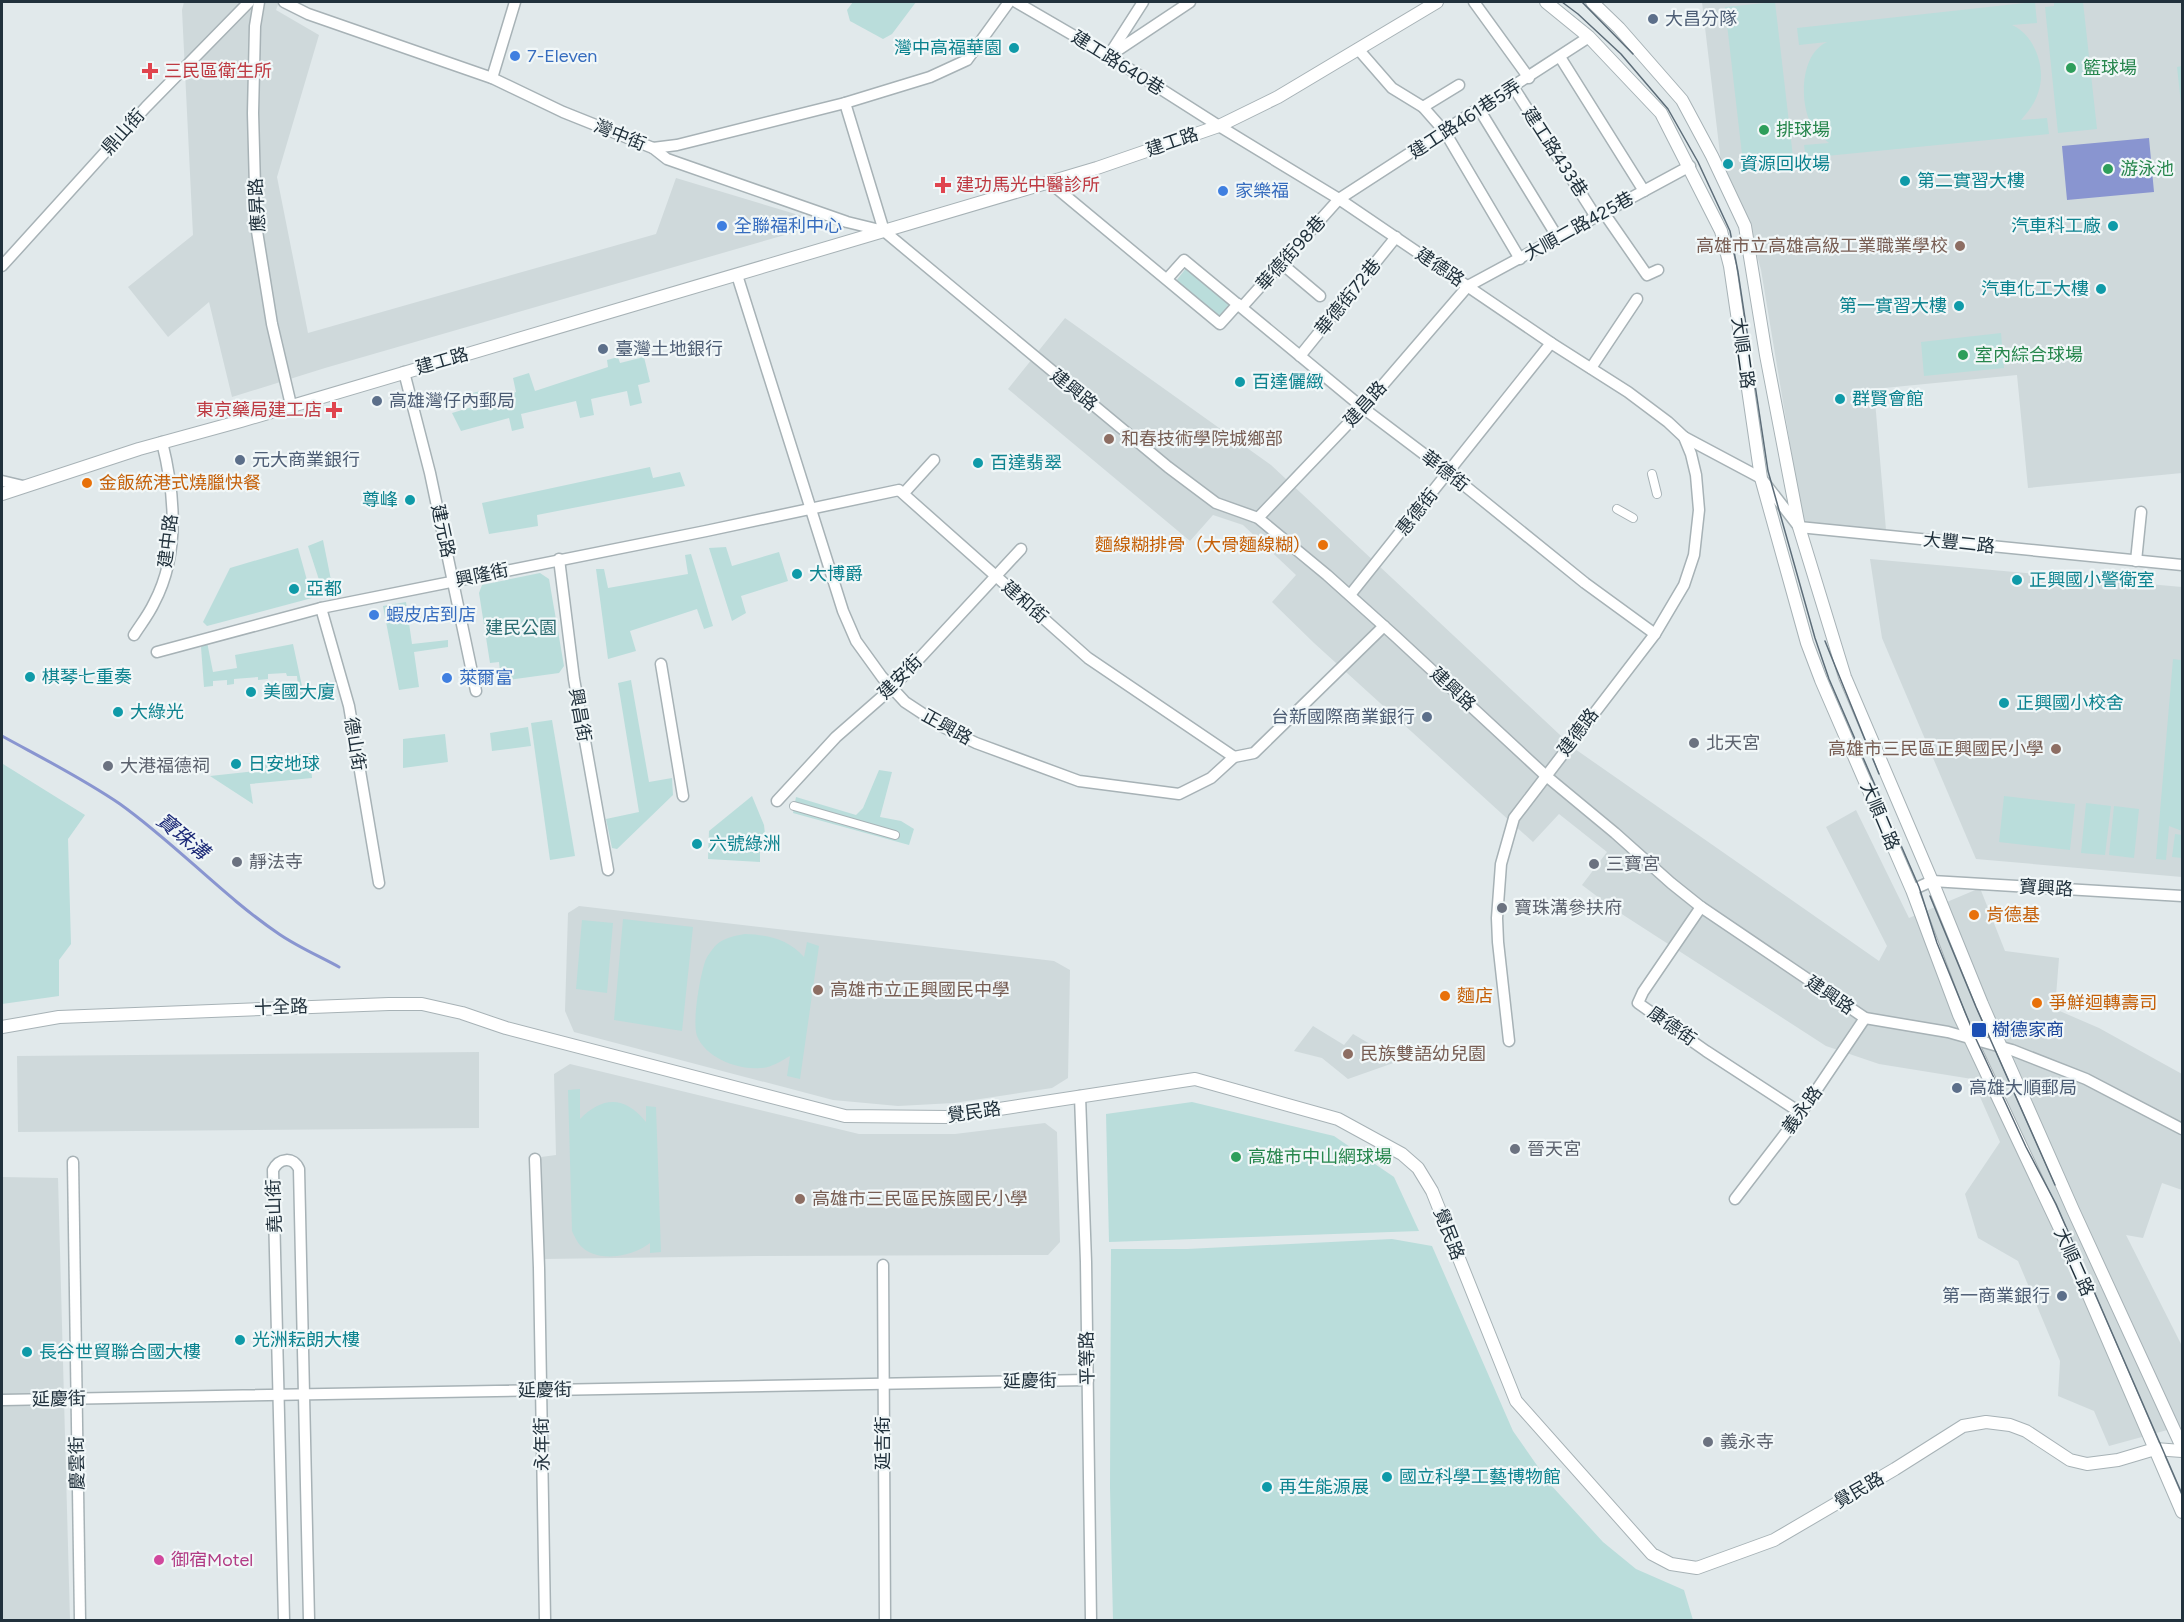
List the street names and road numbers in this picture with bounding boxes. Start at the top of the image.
street label: 建工路640巷 [1068,26,1168,100]
street label: 建工路461巷5弄 [1405,75,1525,163]
street label: 建工路433巷 [1518,103,1592,201]
street label: 鼎山街 [97,105,149,159]
street label: 灣中街 [591,115,649,155]
street label: 建工路 [1143,123,1201,161]
street label: 應昇路 [245,177,269,233]
street label: 大順二路425巷 [1520,187,1638,265]
street label: 華德街98巷 [1252,211,1330,295]
street label: 建德路 [1411,243,1469,291]
street label: 華德街72巷 [1311,254,1385,340]
street label: 大順二路 [1727,316,1759,390]
street label: 建工路 [413,343,471,379]
street label: 建興路 [1046,364,1102,416]
street label: 建昌路 [1339,377,1391,431]
street label: 華德街 [1417,446,1473,496]
street label: 惠德街 [1391,484,1443,540]
street label: 建元路 [427,502,459,560]
street label: 建中路 [154,513,182,569]
street label: 大豐二路 [1922,528,1996,558]
street label: 興隆街 [453,559,511,591]
street label: 建和街 [997,576,1053,628]
street label: 建安街 [873,650,927,704]
street label: 建興路 [1426,663,1480,715]
street label: 興昌街 [564,687,596,743]
street label: 正興路 [918,704,976,750]
street label: 建德路 [1553,704,1603,760]
street label: 德山街 [340,716,370,772]
street label: 大順二路 [1856,779,1904,853]
street label: 寶興路 [2018,876,2074,900]
street label: 建興路 [1801,971,1859,1019]
street label: 十全路 [254,995,308,1019]
street label: 康德街 [1644,1002,1700,1050]
street label: 義永路 [1777,1082,1827,1138]
street label: 覺民路 [946,1097,1002,1127]
street label: 堯山街 [262,1179,286,1233]
street label: 覺民路 [1429,1205,1469,1263]
street label: 大順二路 [2049,1225,2099,1299]
street label: 平等路 [1076,1331,1098,1385]
street label: 延慶街 [1003,1370,1057,1392]
street label: 延慶街 [518,1379,572,1401]
street label: 延慶街 [32,1388,86,1410]
street label: 延吉街 [872,1416,894,1470]
street label: 永年街 [531,1417,553,1471]
street label: 慶雲街 [66,1436,88,1490]
street label: 覺民路 [1830,1467,1888,1513]

